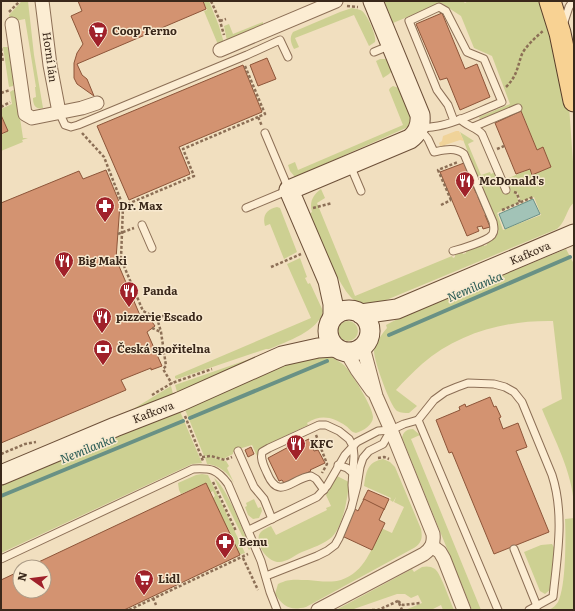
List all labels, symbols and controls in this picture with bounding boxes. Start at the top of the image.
supermarket icon: Coop Terno [87,20,109,48]
place label: Coop Terno [112,22,177,38]
street label: Horní lán [40,31,62,83]
restaurant icon: McDonald's [454,170,476,198]
place label: McDonald's [479,172,545,188]
pharmacy icon: Dr. Max [94,195,116,223]
place label: Dr. Max [119,197,163,213]
street label: Kafkova [507,236,553,268]
restaurant icon: Big Maki [53,250,75,278]
place label: Big Maki [78,252,127,268]
water label: Nemilanka [444,266,505,306]
restaurant icon: Panda [118,280,140,308]
place label: Panda [143,282,178,298]
restaurant icon: pizzerie Escado [91,306,113,334]
place label: pizzerie Escado [116,308,203,324]
bank icon: Česká spořitelna [92,338,114,366]
place label: Česká spořitelna [117,340,211,356]
street label: Kafkova [130,396,176,426]
water label: Nemilanka [57,429,118,467]
restaurant icon: KFC [285,433,307,461]
place label: KFC [310,435,333,451]
pharmacy icon: Benu [214,531,236,559]
place label: Benu [239,533,268,549]
north arrow [12,559,52,599]
supermarket icon: Lidl [133,568,155,596]
text: N [12,570,30,583]
place label: Lidl [158,570,180,586]

